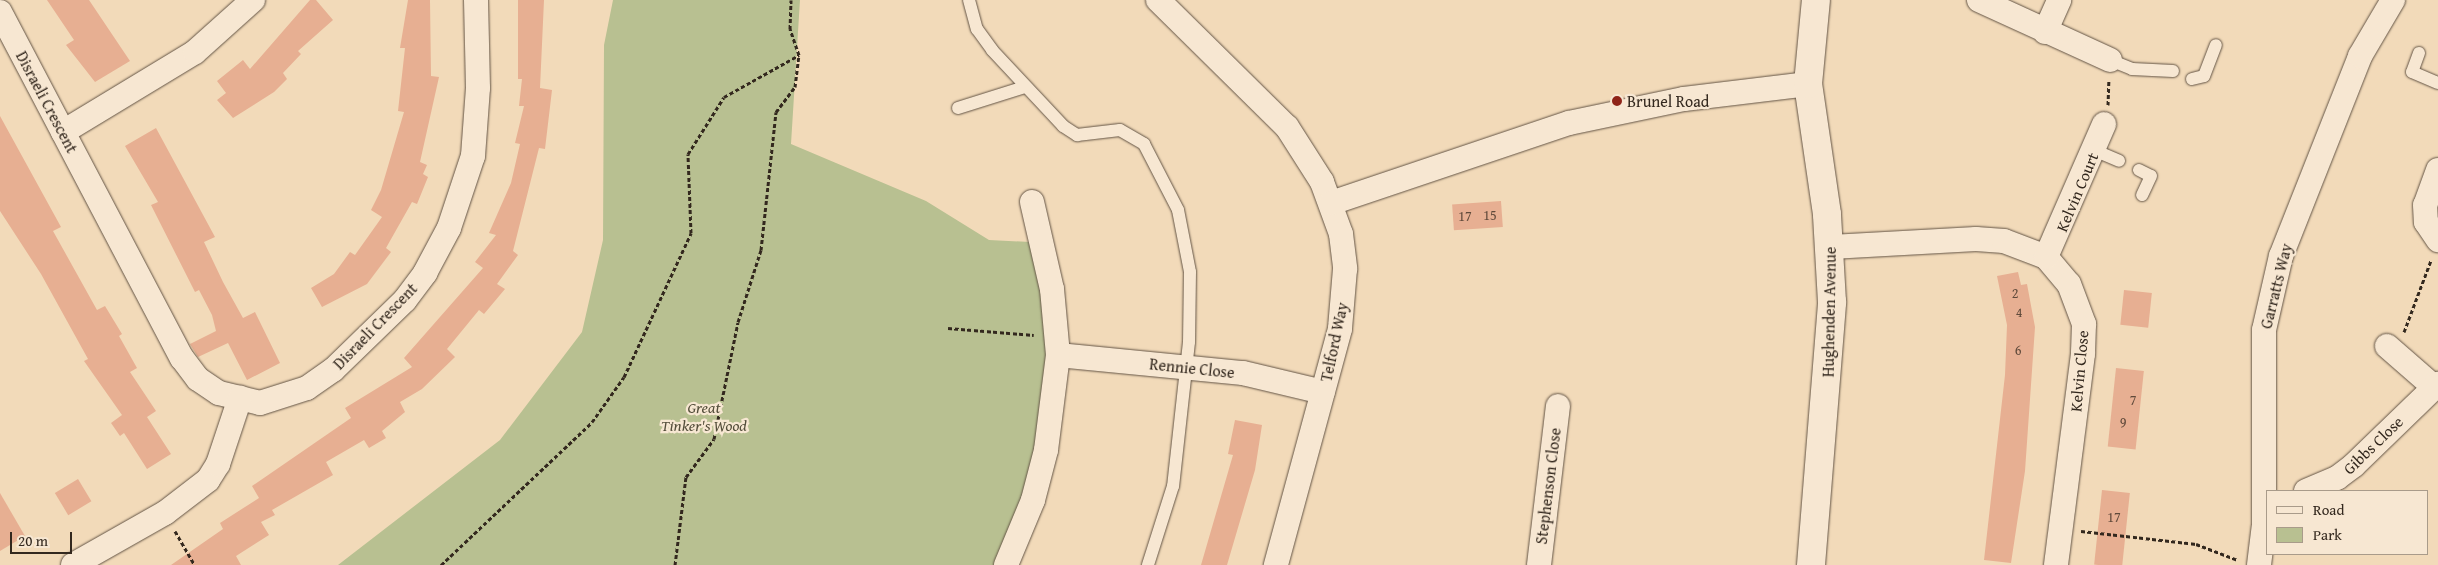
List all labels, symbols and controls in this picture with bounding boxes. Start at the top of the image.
street label: Disraeli Crescent [12,48,82,156]
place label: Brunel Road [1627,91,1709,111]
marker: Brunel Road [1611,95,1623,107]
street label: Kelvin Court [2052,149,2102,235]
house number: 15 [1483,207,1497,223]
house number: 17 [1458,208,1472,224]
street label: Garratts Way [2256,241,2296,331]
street label: Hughenden Avenue [1818,247,1840,377]
street label: Disraeli Crescent [329,279,421,373]
house number: 2 [2012,285,2018,301]
street label: Telford Way [1316,301,1352,383]
house number: 4 [2016,304,2022,320]
street label: Kelvin Close [2066,329,2092,413]
house number: 6 [2015,342,2021,358]
street label: Rennie Close [1149,354,1235,382]
house number: 7 [2130,392,2136,408]
park label: Great Tinker's Wood [661,397,747,435]
street label: Gibbs Close [2339,412,2407,478]
house number: 9 [2120,414,2126,430]
street label: Stephenson Close [1531,427,1565,545]
legend [2266,490,2428,555]
text: Road [2313,499,2344,520]
house number: 17 [2107,509,2121,525]
scale bar [12,522,75,554]
text: Park [2313,524,2342,545]
text: 20 m [18,530,48,551]

